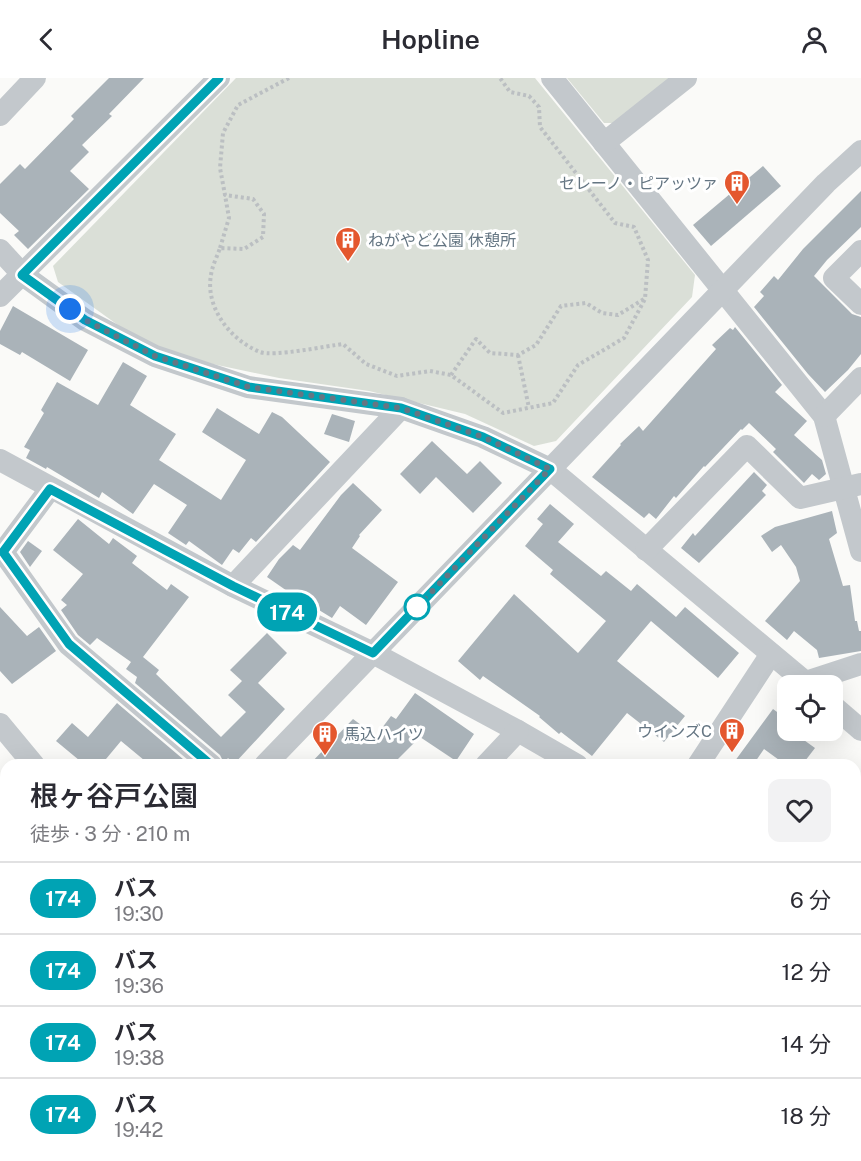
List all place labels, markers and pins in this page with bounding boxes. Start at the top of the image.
building icon: セレーノ・ピアッツァ [722,168,752,206]
place label: セレーノ・ピアッツァ [559,174,718,193]
building icon: ねがやど公園 休憩所 [333,225,363,263]
place label: ねがやど公園 休憩所 [368,231,516,250]
unlabelled marker [404,594,430,620]
building icon: ウインズC [717,716,747,754]
building icon: 馬込ハイツ [310,719,340,757]
place label: ウインズC [637,722,712,741]
place label: 馬込ハイツ [344,725,424,744]

